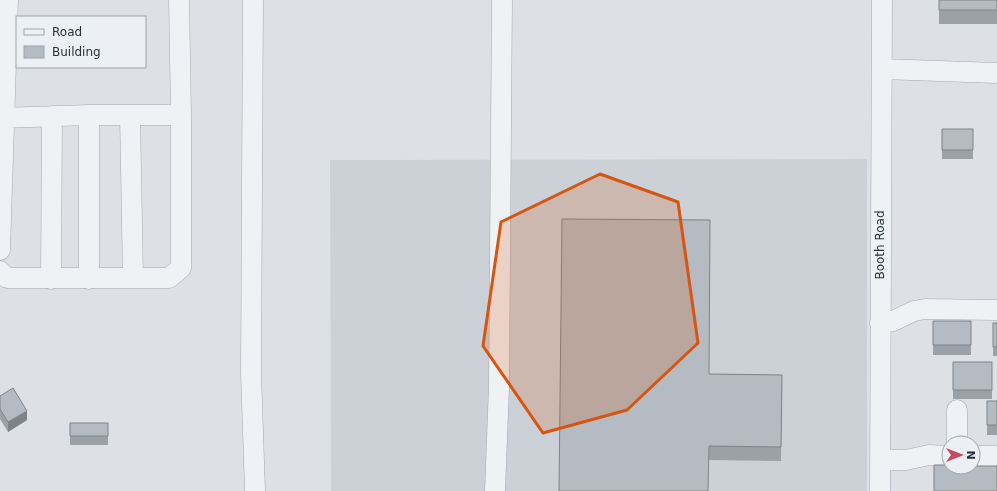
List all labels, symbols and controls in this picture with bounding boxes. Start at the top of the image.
legend [16,16,146,68]
text: Road [52,25,82,39]
text: Building [52,45,101,59]
street label: Booth Road [873,210,887,280]
north arrow [941,435,981,475]
text: N [964,450,977,460]

